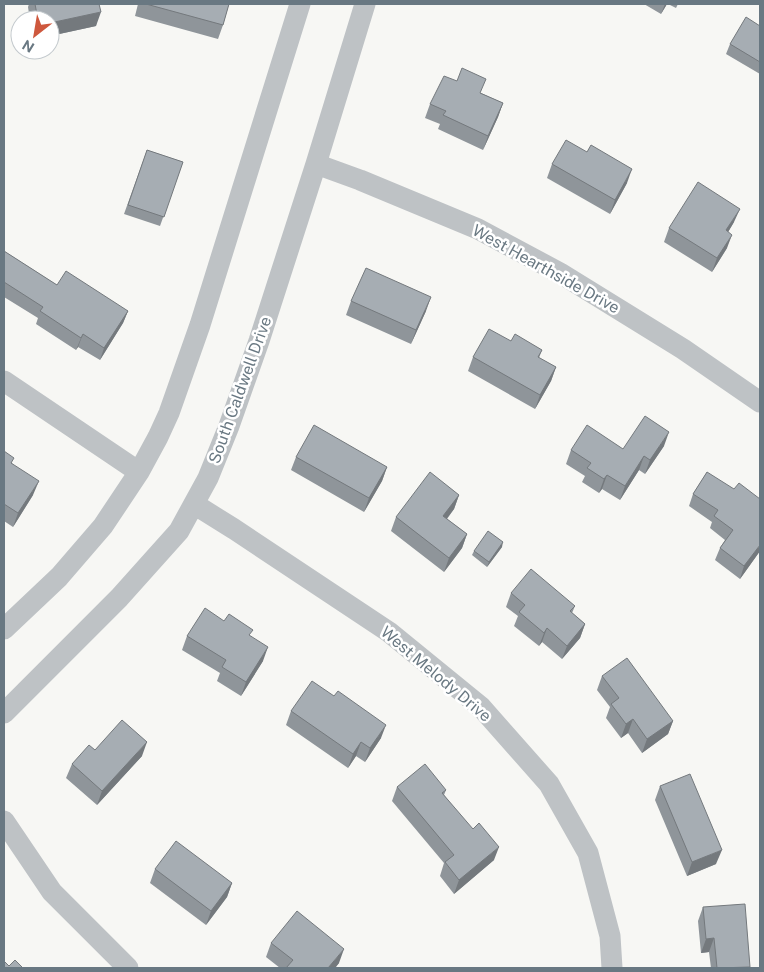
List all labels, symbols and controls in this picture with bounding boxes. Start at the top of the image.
north arrow [10,10,60,60]
text: N [19,36,37,56]
street label: West Hearthside Drive [469,221,623,317]
street label: South Caldwell Drive [205,314,275,466]
street label: West Melody Drive [377,622,495,726]

